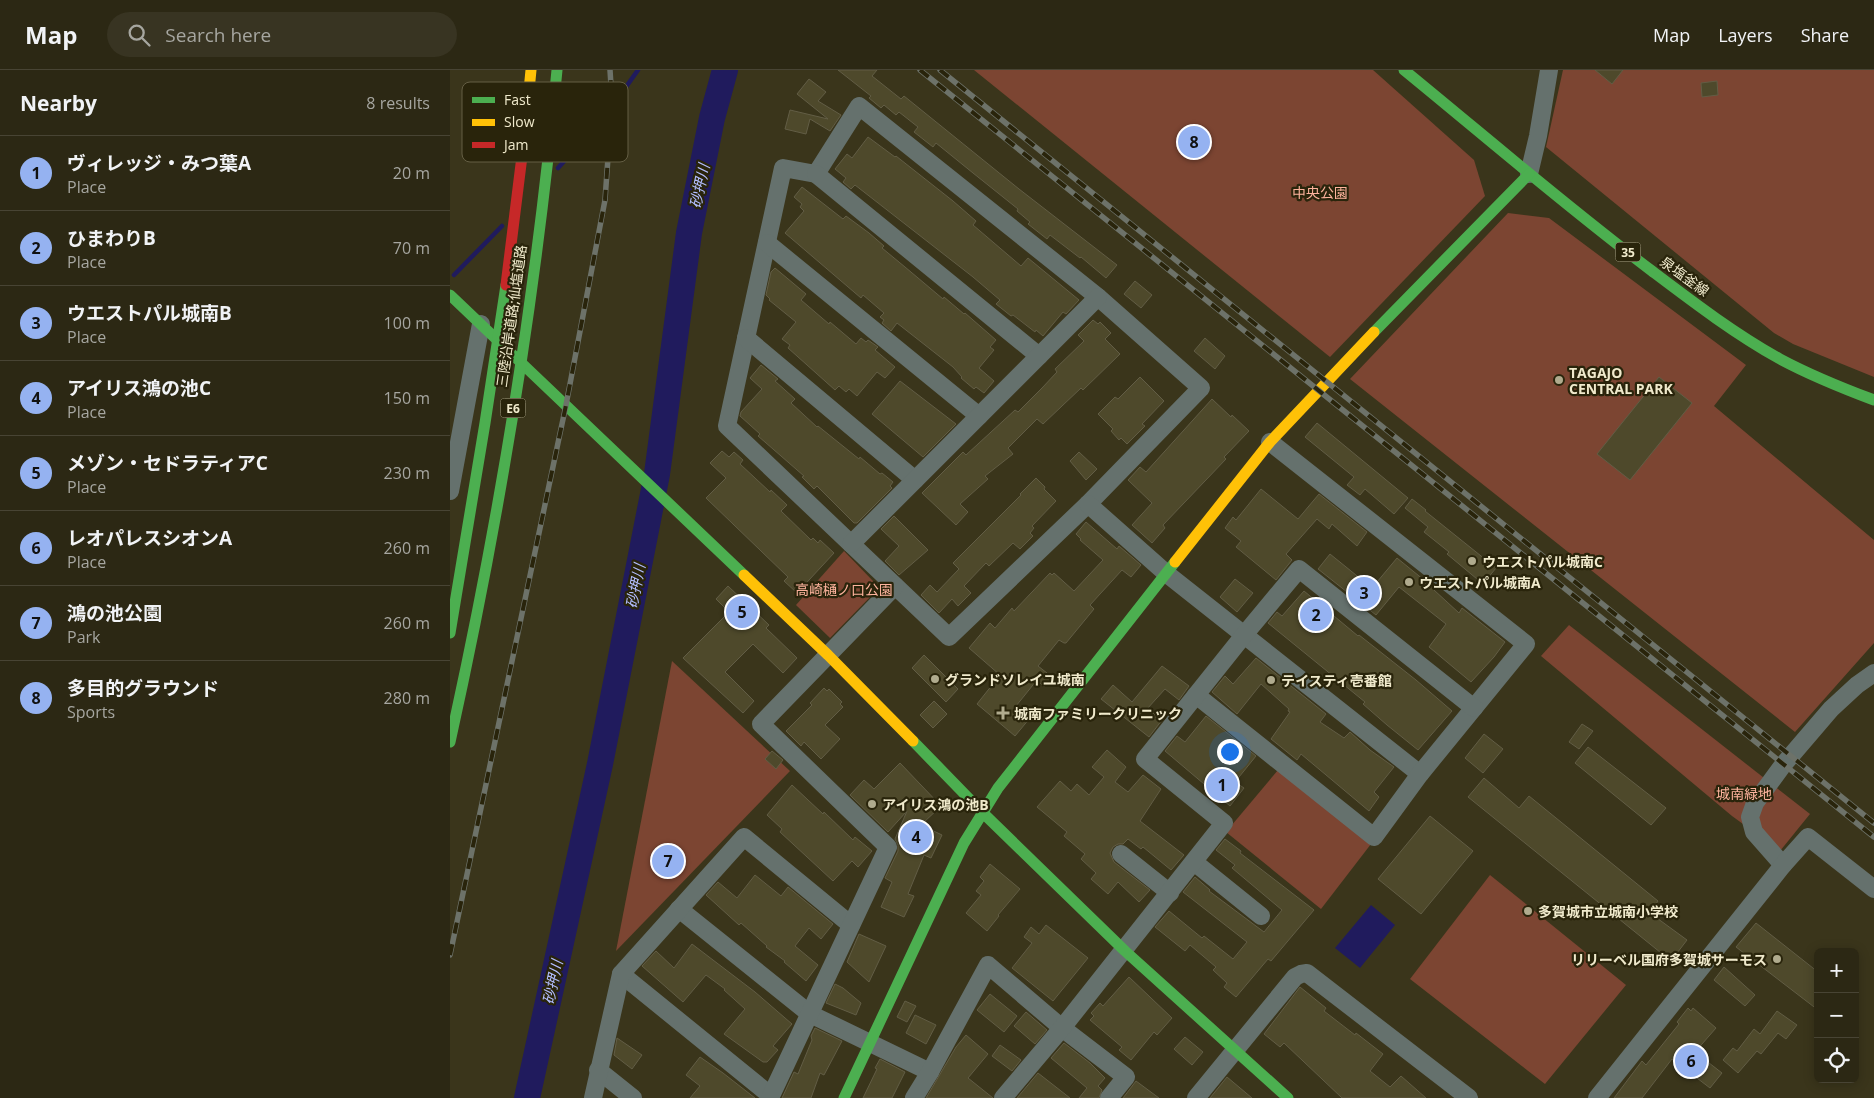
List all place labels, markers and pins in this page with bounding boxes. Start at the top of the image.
pin: 8 [1178,123,1210,161]
place label: TAGAJO CENTRAL PARK [1569,363,1673,398]
marker: TAGAJO CENTRAL PARK [1553,374,1565,386]
place label: ウエストパル城南C [1482,552,1603,571]
marker: ウエストパル城南C [1466,555,1478,567]
place label: ウエストパル城南A [1419,573,1541,592]
pin: 3 [1348,574,1380,612]
marker: ウエストパル城南A [1403,576,1415,588]
pin: 5 [726,593,758,631]
pin: 2 [1300,596,1332,634]
place label: グランドソレイユ城南 [945,670,1085,689]
place label: テイスティ壱番館 [1281,671,1392,690]
marker: グランドソレイユ城南 [929,673,941,685]
marker: テイスティ壱番館 [1265,674,1277,686]
place label: 城南ファミリークリニック [1014,704,1182,723]
marker: 城南ファミリークリニック [996,706,1010,720]
pin: 1 [1206,766,1238,804]
place label: アイリス鴻の池B [882,795,989,814]
marker: アイリス鴻の池B [866,798,878,810]
pin: 4 [900,818,932,856]
pin: 7 [652,842,684,880]
place label: 多賀城市立城南小学校 [1538,902,1678,921]
marker: 多賀城市立城南小学校 [1522,905,1534,917]
place label: リリーベル国府多賀城サーモス [1571,950,1767,969]
marker: リリーベル国府多賀城サーモス [1771,953,1783,965]
pin: 6 [1675,1042,1707,1080]

